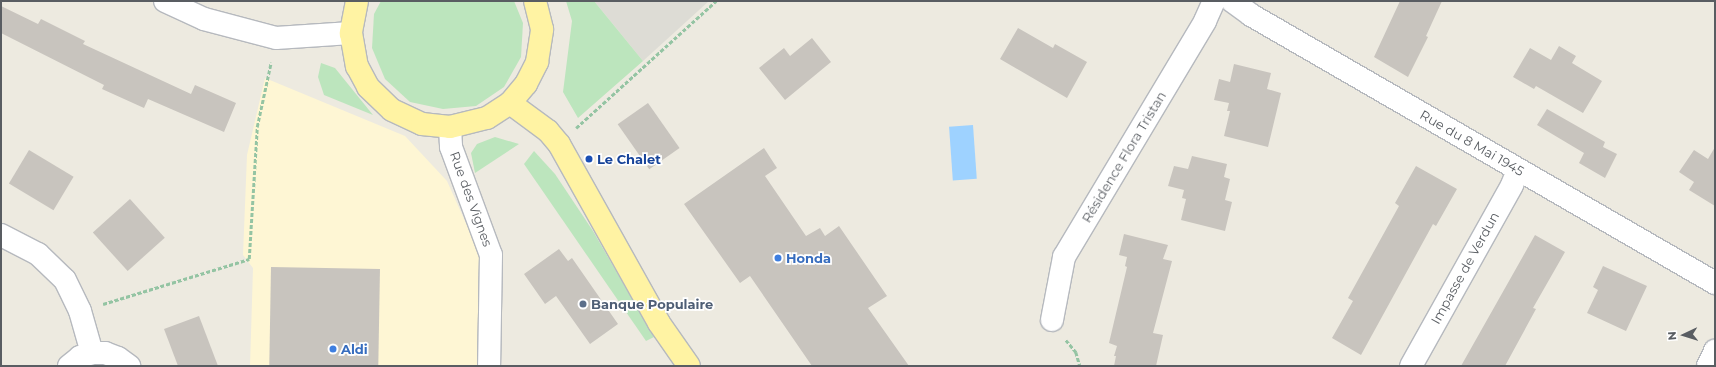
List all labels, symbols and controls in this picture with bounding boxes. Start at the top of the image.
street label: Résidence Flora Tristan [1079,89,1169,225]
street label: Rue du 8 Mai 1945 [1417,107,1527,179]
street label: Rue des Vignes [447,149,495,249]
place label: Le Chalet [597,151,661,167]
marker: Le Chalet [584,154,594,164]
street label: Impasse de Verdun [1428,209,1502,327]
place label: Honda [786,250,831,266]
marker: Honda [773,253,783,263]
place label: Banque Populaire [591,296,713,312]
marker: Banque Populaire [578,299,588,309]
north arrow [1664,315,1704,355]
text: N [1665,331,1679,341]
place label: Aldi [341,341,368,357]
marker: Aldi [328,344,338,354]

